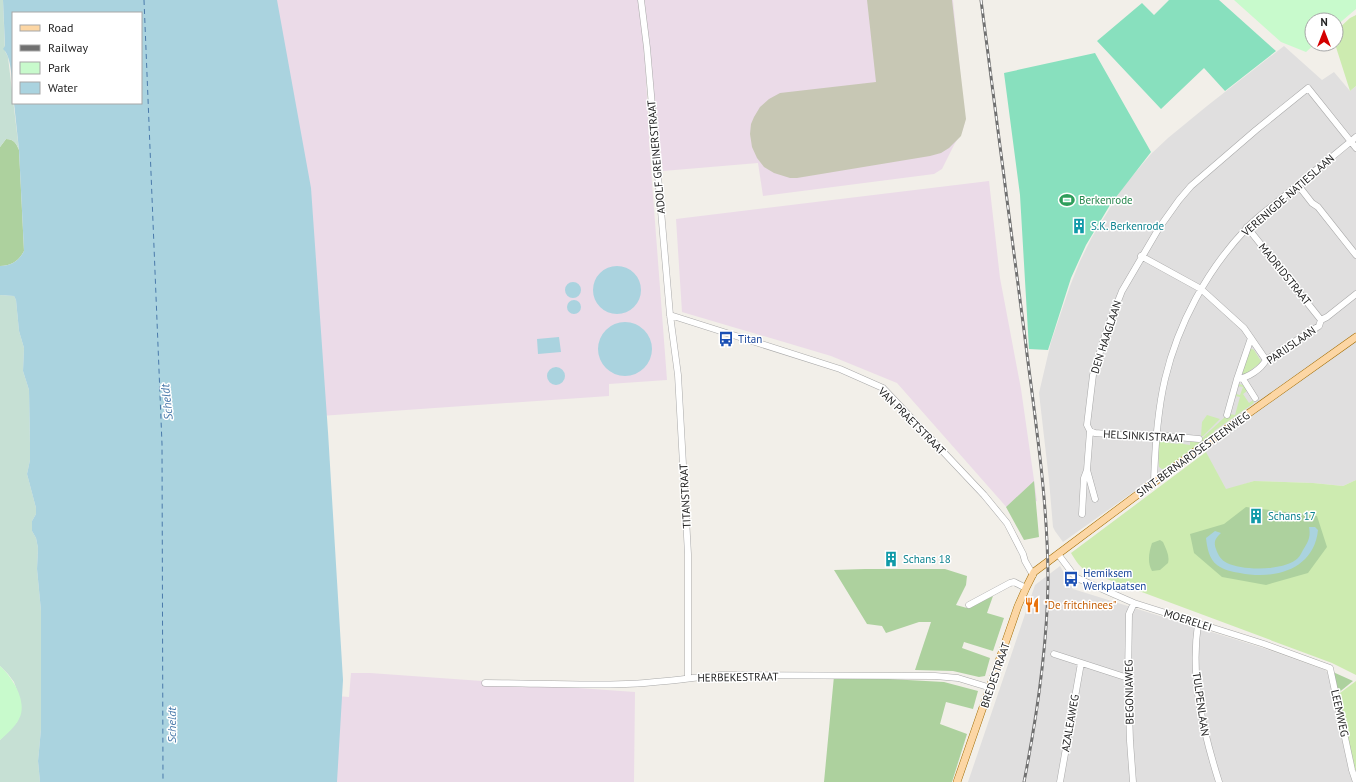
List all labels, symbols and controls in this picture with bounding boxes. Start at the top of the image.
legend [12,12,142,104]
north arrow [1304,12,1344,52]
text: N [1320,15,1328,29]
text: Road [48,20,73,35]
text: Railway [48,40,88,55]
text: Park [48,60,70,75]
text: Water [48,80,78,95]
street label: ADOLF GREINERSTRAAT [644,100,668,214]
street label: VERENIGDE NATIESLAAN [1238,151,1337,240]
sports icon: Berkenrode [1058,191,1076,209]
place label: Berkenrode [1079,193,1133,207]
building icon: S.K. Berkenrode [1070,217,1088,235]
place label: S.K. Berkenrode [1091,219,1164,233]
street label: MADRIDSTRAAT [1256,240,1314,308]
street label: DEN HAAGLAAN [1088,299,1124,375]
street label: PARIJSLAAN [1264,323,1318,367]
bus stop icon: Titan [717,330,735,348]
place label: Titan [738,332,762,346]
water label: Scheldt [157,382,176,421]
street label: VAN PRAETSTRAAT [875,384,949,458]
street label: SINT-BERNARDSESTEENWEG [1134,408,1253,500]
street label: HELSINKISTRAAT [1103,427,1185,445]
street label: TITANSTRAAT [676,463,694,529]
building icon: Schans 17 [1247,507,1265,525]
place label: Schans 17 [1268,509,1316,523]
building icon: Schans 18 [882,550,900,568]
place label: Schans 18 [903,552,951,566]
place label: Hemiksem Werkplaatsen [1083,566,1146,593]
bus stop icon: Hemiksem Werkplaatsen [1062,570,1080,588]
restaurant icon: "De fritchinees" [1023,596,1041,614]
place label: "De fritchinees" [1044,598,1117,612]
street label: MOERELEI [1162,606,1214,634]
street label: BREDESTRAAT [977,640,1013,710]
street label: BEGONIAWEG [1121,659,1137,725]
street label: HERBEKESTRAAT [697,669,779,685]
street label: TULPENLAAN [1190,671,1212,737]
street label: LEEMWEG [1328,688,1352,738]
street label: AZALEAWEG [1058,693,1082,753]
water label: Scheldt [164,706,179,743]

